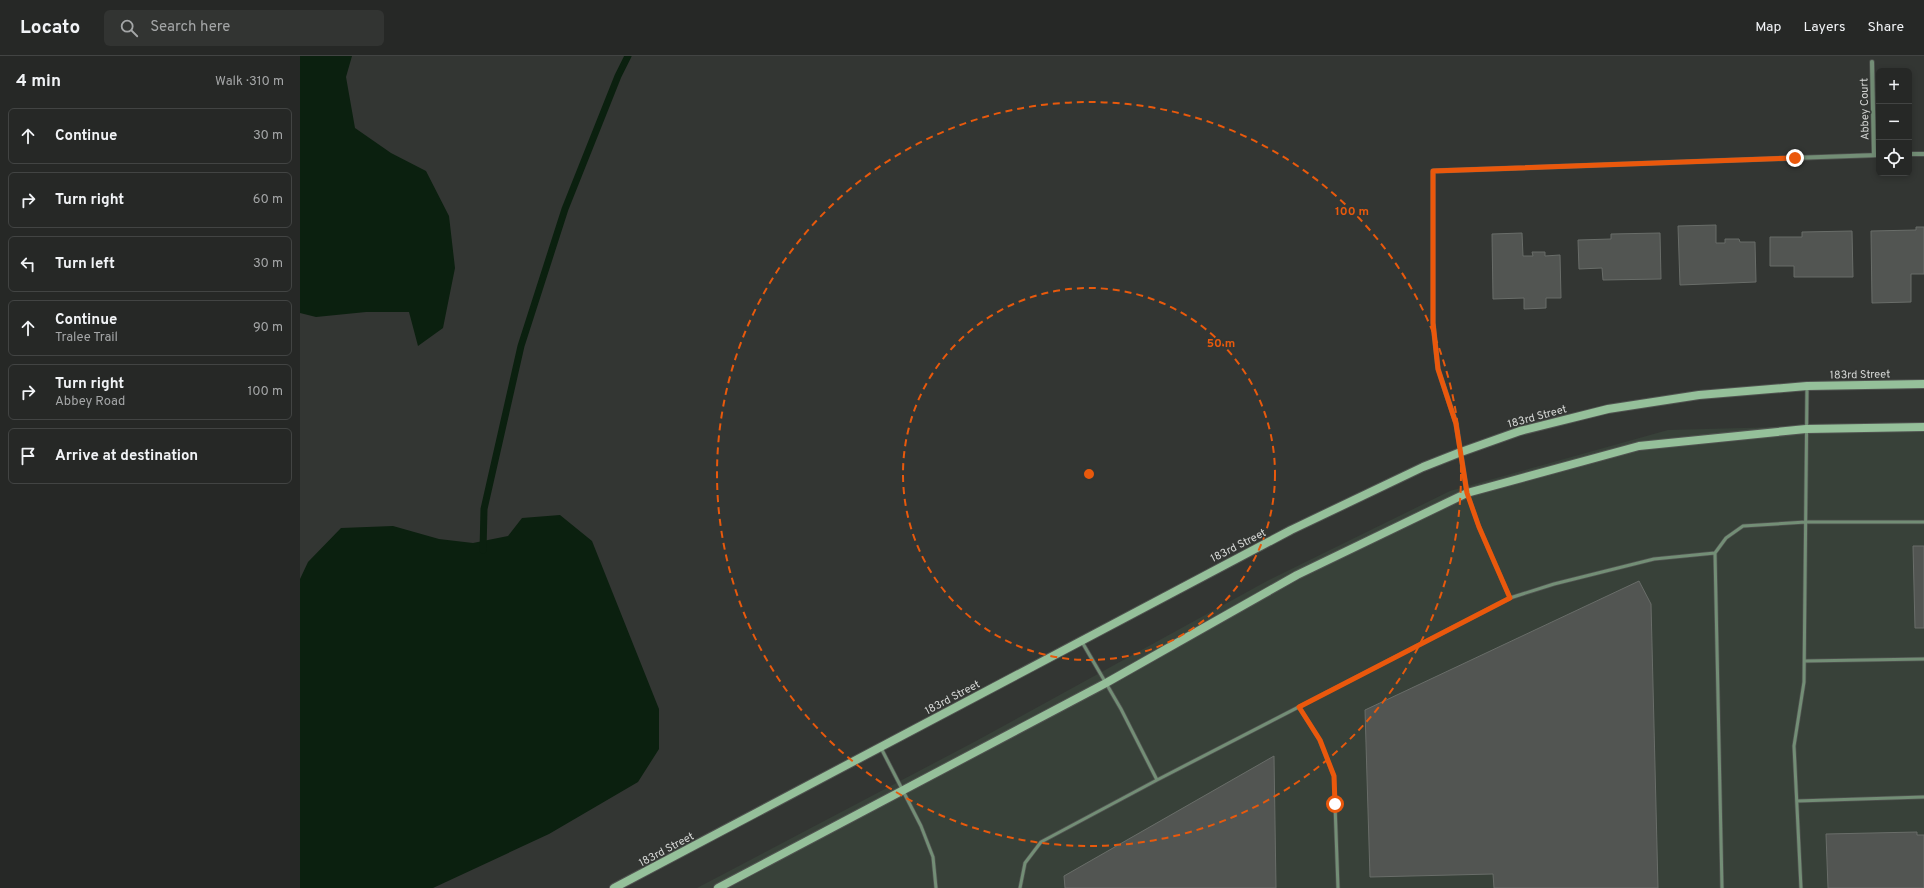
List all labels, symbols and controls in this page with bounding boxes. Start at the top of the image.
search box [104,10,384,46]
text: Locato [20,16,80,40]
icon: search [118,17,140,39]
text: Search here [150,18,230,37]
text: Map [1755,19,1781,36]
text: Layers [1803,19,1845,36]
text: Share [1867,19,1904,36]
map controls [1876,68,1912,176]
button: + [1876,68,1912,104]
text: 4 min [16,71,61,93]
text: Walk · 310 m [215,74,284,90]
street label: Abbey Court [1857,78,1873,140]
button: − [1876,104,1912,140]
icon: ahead [17,125,39,147]
text: Continue [55,127,117,146]
text: 30 m [253,128,283,144]
button: locate [1876,140,1912,176]
route end [1786,149,1804,167]
icon: right [17,189,39,211]
text: Turn right [55,191,124,210]
text: 60 m [253,192,283,208]
text: 100 m [1335,204,1369,220]
icon: left [17,253,39,275]
text: Turn left [55,255,115,274]
text: 30 m [253,256,283,272]
text: Continue [55,311,117,330]
icon: ahead [17,317,39,339]
text: 90 m [253,320,283,336]
text: Tralee Trail [55,330,118,346]
text: 50 m [1207,336,1235,352]
street label: 183rd Street [1830,367,1890,383]
text: Turn right [55,375,124,394]
icon: right [17,381,39,403]
text: 100 m [247,384,283,400]
text: Abbey Road [55,394,125,410]
street label: 183rd Street [1506,402,1568,432]
icon: arrive [17,445,39,467]
text: Arrive at destination [55,447,198,466]
centre of rings [1082,467,1096,481]
street label: 183rd Street [1208,526,1269,566]
street label: 183rd Street [922,677,982,718]
route start [1326,795,1344,813]
street label: 183rd Street [636,829,696,870]

